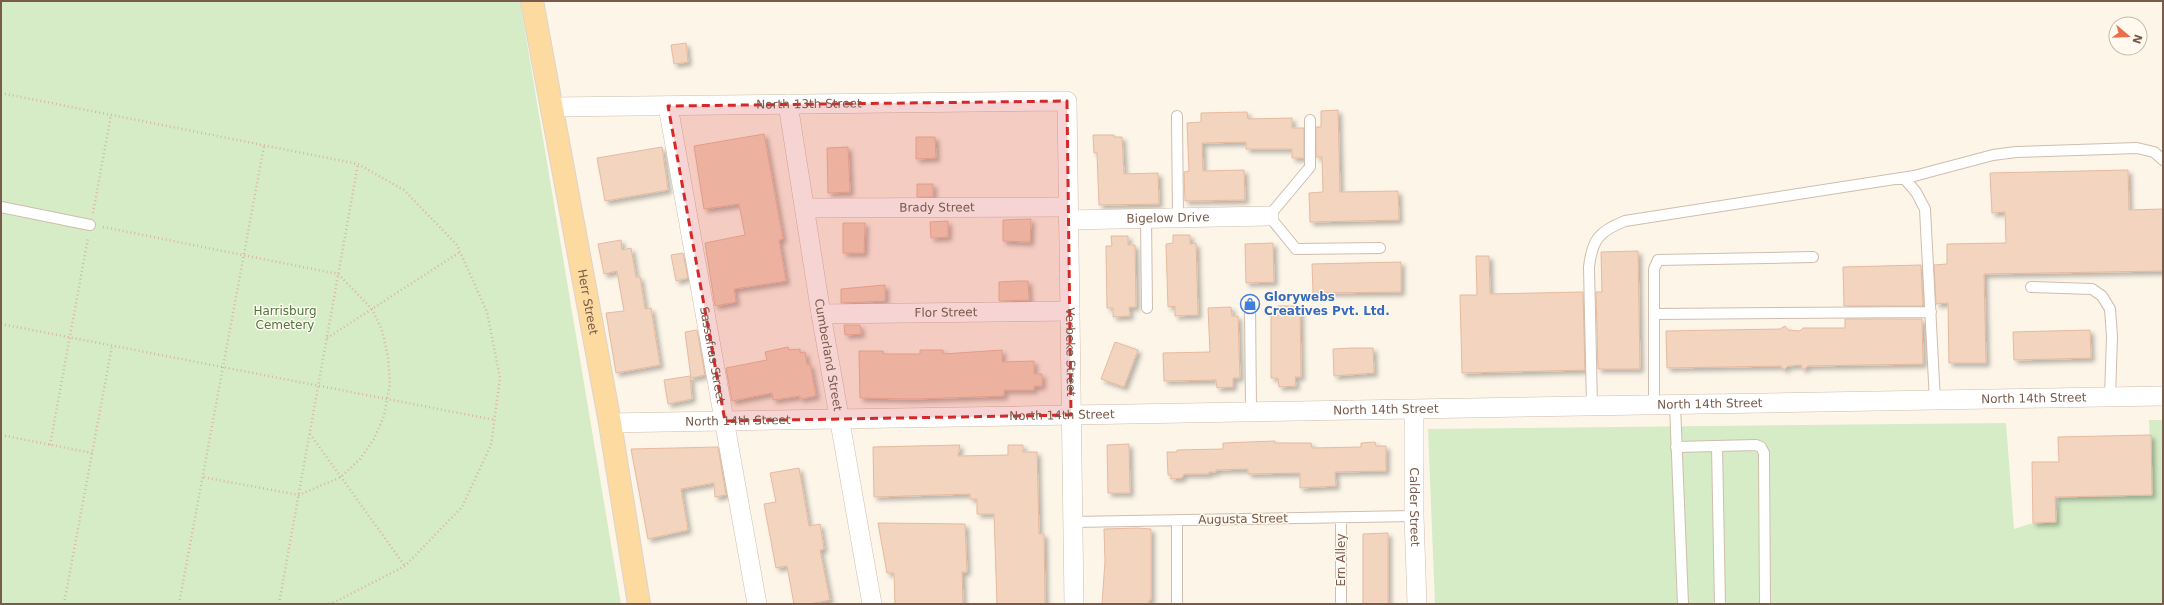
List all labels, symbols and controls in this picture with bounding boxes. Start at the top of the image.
north arrow [2108,16,2148,56]
text: N [2129,33,2145,46]
street label: North 13th Street [756,96,862,112]
street label: Brady Street [899,200,975,215]
street label: Bigelow Drive [1126,210,1210,226]
street label: Herr Street [575,268,601,336]
place label: Glorywebs Creatives Pvt. Ltd. [1264,290,1390,318]
shop icon: Glorywebs Creatives Pvt. Ltd. [1239,293,1261,315]
street label: Cumberland Street [812,298,845,412]
park label: Harrisburg Cemetery [253,304,317,332]
street label: Flor Street [914,305,978,320]
street label: Sassafras Street [697,306,728,405]
street label: Verbeke Street [1063,307,1078,397]
street label: North 14th Street [1981,390,2087,406]
street label: North 14th Street [1657,396,1763,412]
street label: North 14th Street [1333,402,1439,417]
street label: North 14th Street [1009,407,1115,423]
street label: North 14th Street [685,413,791,429]
street label: Calder Street [1407,467,1422,547]
street label: Augusta Street [1198,511,1288,527]
street label: Ern Alley [1334,533,1348,587]

